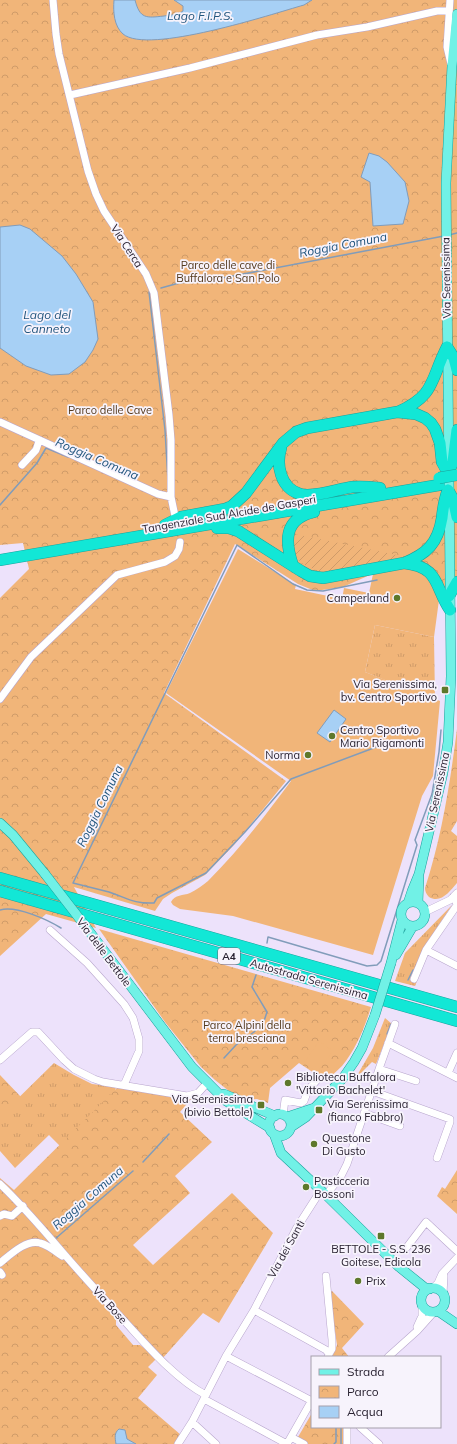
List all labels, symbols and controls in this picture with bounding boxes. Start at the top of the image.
water label: Lago F.I.P.S. [167,8,233,23]
street label: Via Cerca [108,222,146,270]
water label: Roggia Comuna [298,229,388,260]
street label: Via Serenissima [438,237,454,319]
park label: Parco delle cave di Buffalora e San Polo [176,258,280,285]
water label: Lago del Canneto [23,307,71,336]
park label: Parco delle Cave [68,403,152,417]
water label: Roggia Comuna [53,434,141,483]
street label: Tangenziale Sud Alcide de Gasperi [141,492,317,536]
place label: Camperland [327,591,389,605]
marker: Camperland [392,593,402,603]
place label: Via Serenissima, bv. Centro Sportivo [341,677,437,704]
marker: Via Serenissima, bv. Centro Sportivo [440,685,450,695]
place label: Centro Sportivo Mario Rigamonti [340,723,424,750]
marker: Centro Sportivo Mario Rigamonti [327,731,337,741]
place label: Norma [265,748,300,762]
marker: Norma [303,750,313,760]
street label: Via Serenissima [422,751,452,833]
water label: Roggia Comuna [73,762,126,849]
street label: Via delle Bettole [74,915,134,989]
road number: A4 [218,948,240,964]
street label: Autostrada Serenissima [248,955,370,1003]
park label: Parco Alpini della terra bresciana [203,1018,291,1045]
place label: Biblioteca Buffalora 'Vittorio Bachelet' [296,1070,396,1097]
marker: Biblioteca Buffalora 'Vittorio Bachelet' [283,1078,293,1088]
place label: Via Serenissima (bivio Bettole) [172,1092,253,1119]
place label: Via Serenissima (fianco Fabbro) [327,1097,408,1124]
marker: Via Serenissima (bivio Bettole) [256,1100,266,1110]
marker: Via Serenissima (fianco Fabbro) [314,1105,324,1115]
place label: Questone Di Gusto [322,1131,371,1158]
marker: Questone Di Gusto [309,1139,319,1149]
water label: Roggia Comuna [49,1163,126,1232]
place label: Pasticceria Bossoni [314,1174,369,1201]
marker: Pasticceria Bossoni [301,1182,311,1192]
street label: Via dei Santi [264,1218,308,1280]
marker: BETTOLE - S.S. 236 Goitese, Edicola [376,1231,386,1241]
place label: BETTOLE - S.S. 236 Goitese, Edicola [331,1242,431,1269]
place label: Prix [366,1274,386,1288]
marker: Prix [353,1276,363,1286]
street label: Via Bose [90,1284,130,1326]
legend [311,1356,441,1428]
text: Strada [347,1364,385,1379]
text: Parco [347,1384,379,1399]
text: Acqua [347,1404,383,1419]

